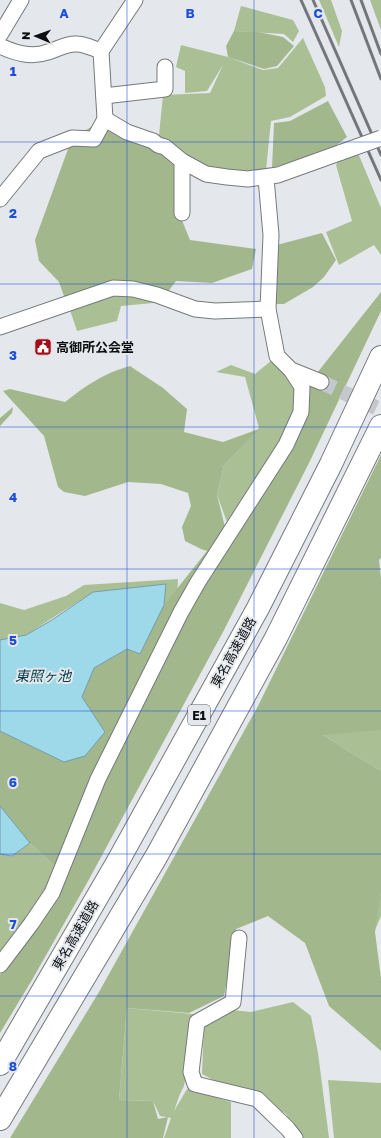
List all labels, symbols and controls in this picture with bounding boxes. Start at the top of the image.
text: A [59,5,69,21]
text: B [185,5,195,21]
text: C [313,5,323,21]
north arrow [16,16,56,56]
text: N [19,31,32,40]
text: 1 [10,63,17,79]
text: 2 [9,205,17,221]
public building icon: 高御所公会堂 [33,337,53,357]
place label: 高御所公会堂 [56,339,134,355]
text: 3 [9,347,17,363]
text: 4 [9,489,17,505]
street label: 東名高速道路 [207,614,259,690]
text: 5 [9,632,17,648]
water label: 東照ヶ池 [15,667,73,684]
road number: E1 [188,705,210,725]
text: 6 [9,774,17,790]
street label: 東名高速道路 [49,897,101,973]
text: 7 [9,916,17,932]
text: 8 [9,1058,17,1074]

